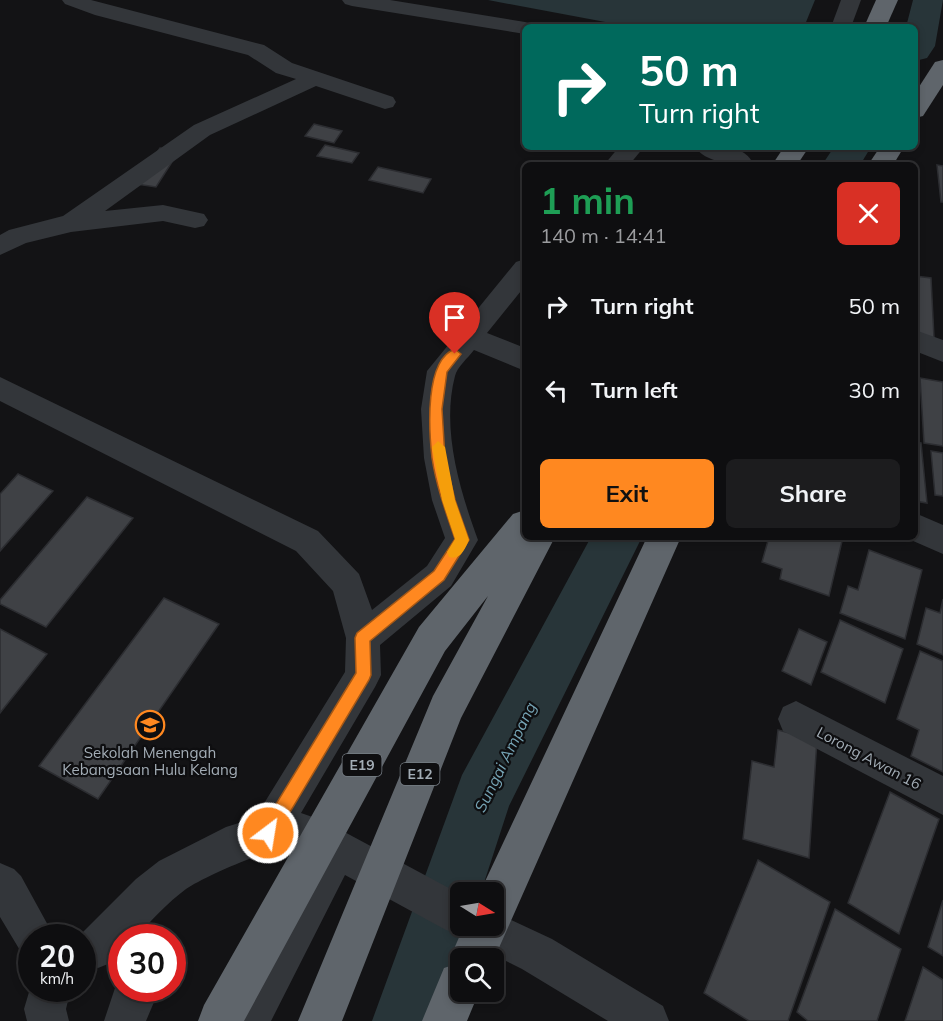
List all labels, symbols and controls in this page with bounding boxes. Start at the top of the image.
text: 50 m [639,44,739,97]
icon: right [540,48,618,126]
text: Turn right [639,96,759,130]
text: 1 min [540,178,635,223]
button: close [837,182,900,245]
text: 140 m · 14:41 [540,223,666,248]
icon: right [540,290,573,323]
pin [429,292,480,354]
text: Turn right [591,292,694,320]
text: 50 m [849,292,900,320]
icon: arrive [438,301,471,334]
icon: left [540,374,573,407]
text: Turn left [591,376,678,404]
text: 30 m [849,376,900,404]
button: Exit [540,459,714,528]
button: Share [726,459,900,528]
water label: Sungai Ampang [470,698,540,815]
school or university icon: Sekolah Menengah Kebangsaan Hulu Kelang [134,709,166,741]
street label: Lorong Awan 16 [814,722,924,794]
place label: Sekolah Menengah Kebangsaan Hulu Kelang [62,743,238,779]
road number: E19 [342,754,382,776]
road number: E12 [400,763,440,785]
position arrow [236,801,300,865]
north arrow [450,882,504,936]
map controls [450,882,504,1002]
speed limit sign: 30 [108,924,186,1002]
text: 20 [39,937,75,975]
button: search [450,948,504,1002]
text: km/h [40,969,74,988]

